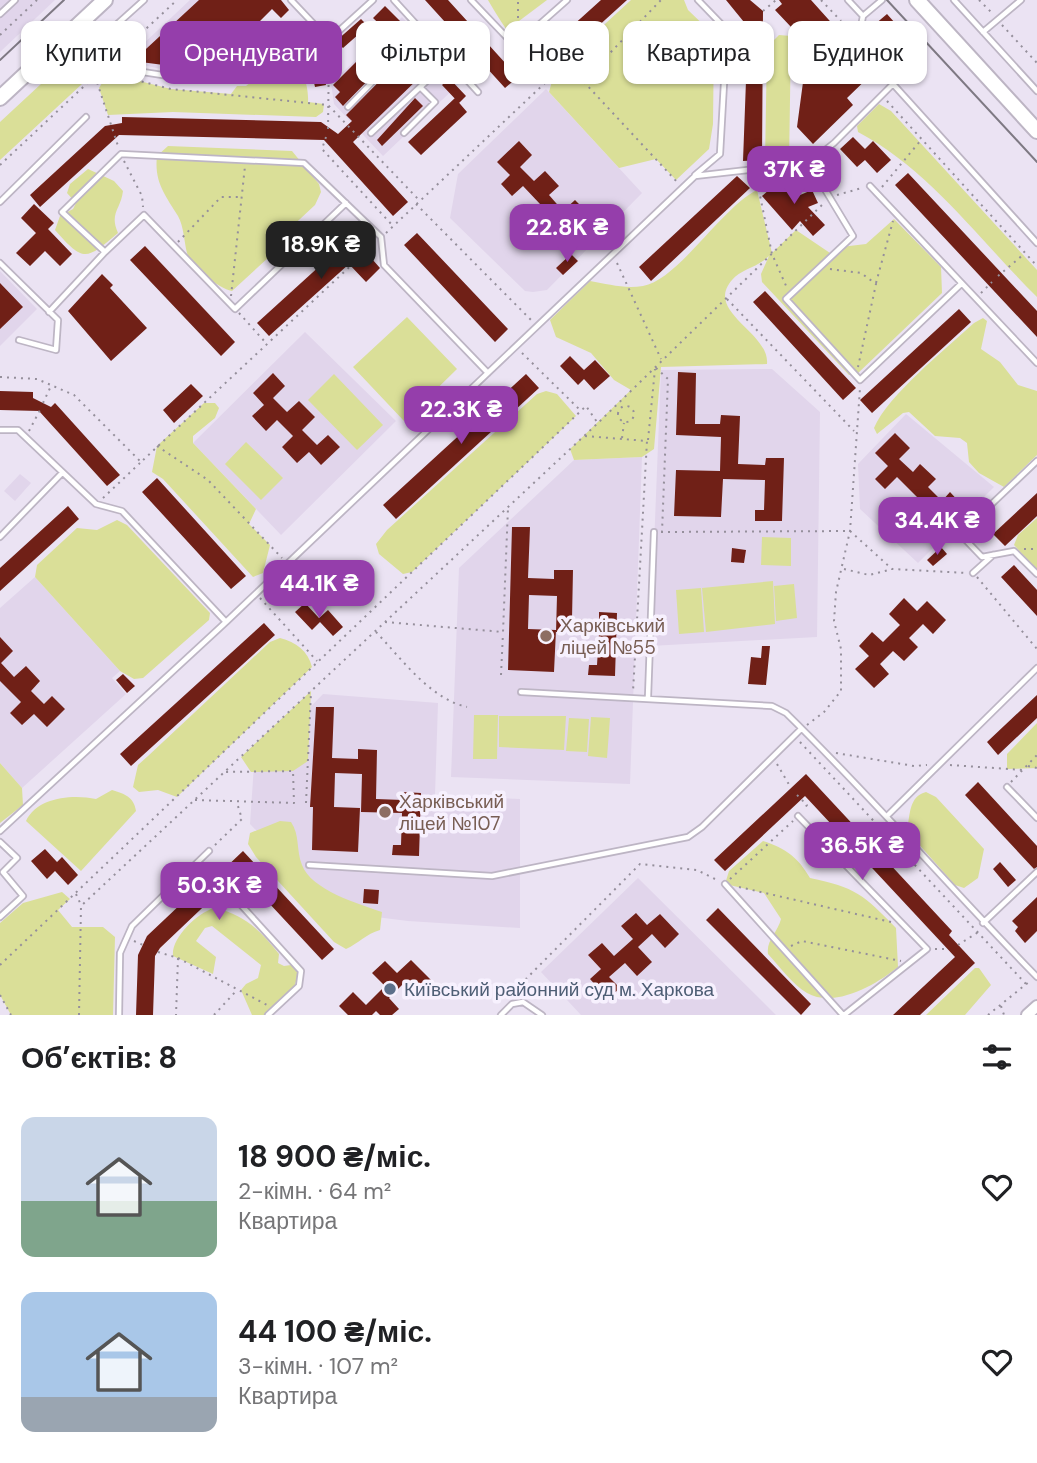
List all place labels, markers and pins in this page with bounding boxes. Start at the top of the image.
pin: 37K ₴ [745,146,843,206]
pin: 22.8K ₴ [502,204,632,264]
pin: 18.9K ₴ [256,222,386,281]
pin: 22.3K ₴ [396,386,526,446]
pin: 34.4K ₴ [872,498,1002,557]
pin: 44.1K ₴ [254,560,384,620]
place label: Харківський ліцей №55 [560,613,665,660]
marker: Харківський ліцей №55 [538,628,554,644]
place label: Харківський ліцей №107 [399,789,504,836]
marker: Харківський ліцей №107 [377,804,393,820]
pin: 36.5K ₴ [797,822,927,882]
pin: 50.3K ₴ [154,862,284,922]
place label: Київський районний суд м. Харкова [404,977,715,1002]
marker: Київський районний суд м. Харкова [382,981,398,997]

